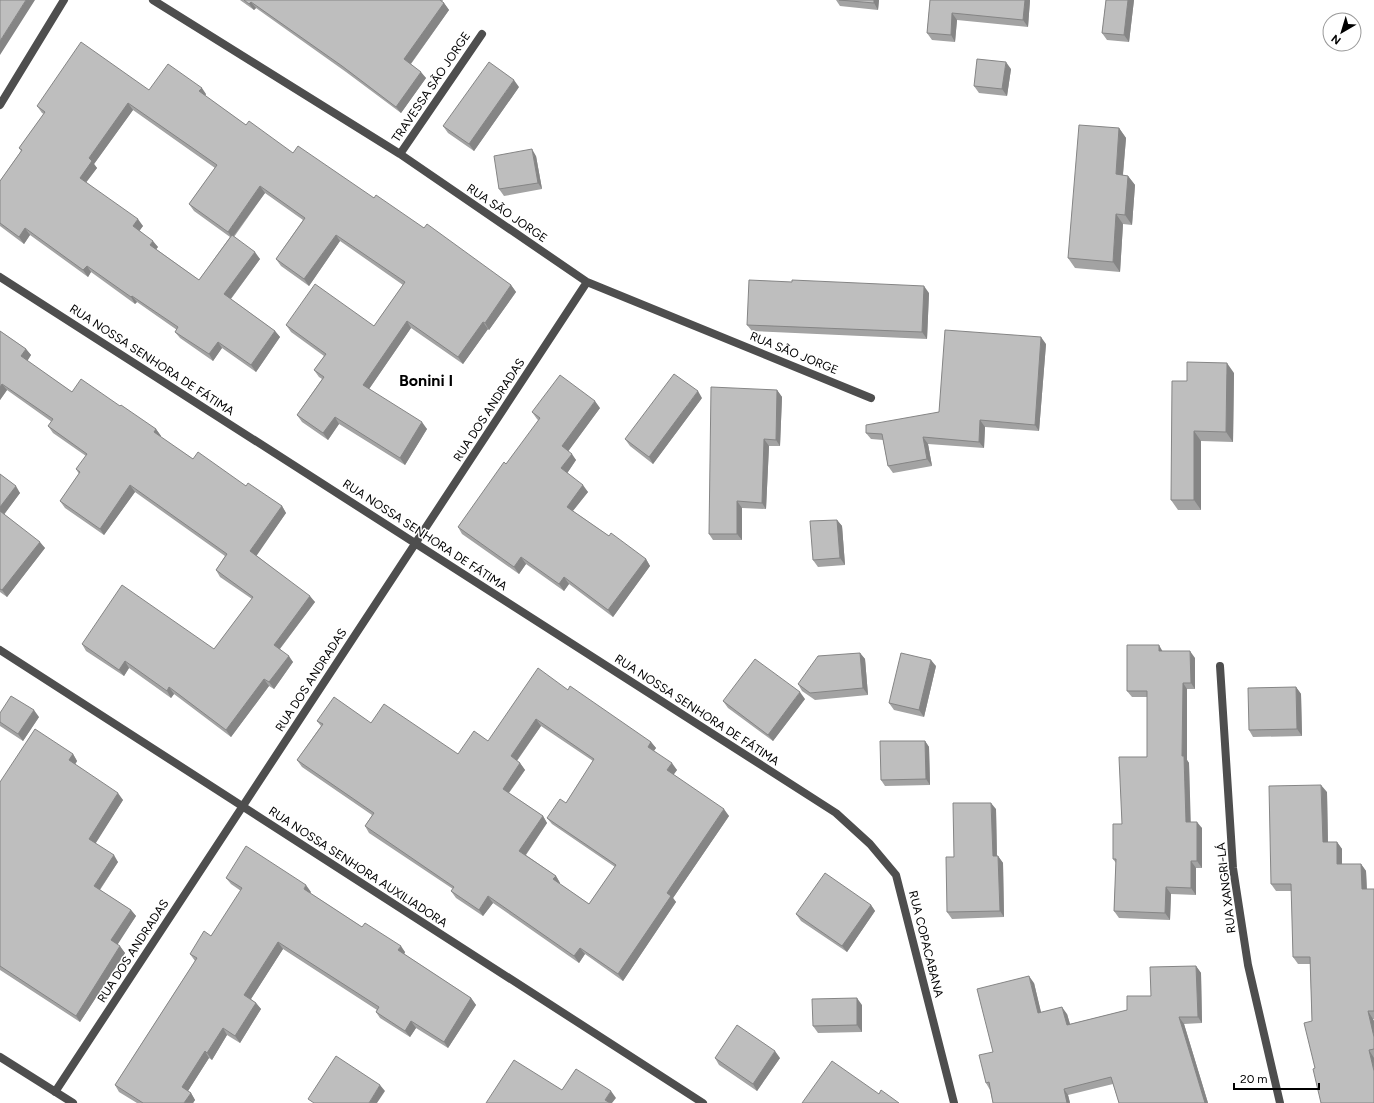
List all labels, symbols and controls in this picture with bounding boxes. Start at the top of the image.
north arrow [1322,12,1362,52]
street label: TRAVESSA SÃO JORGE [389,29,473,145]
text: N [1329,32,1344,47]
street label: RUA SÃO JORGE [464,181,550,245]
street label: RUA NOSSA SENHORA DE FÁTIMA [67,301,237,419]
street label: RUA SÃO JORGE [748,329,840,377]
street label: RUA DOS ANDRADAS [450,356,528,464]
district label: Bonini I [399,371,453,390]
street label: RUA NOSSA SENHORA DE FÁTIMA [340,476,510,594]
street label: RUA DOS ANDRADAS [272,626,350,734]
street label: RUA NOSSA SENHORA DE FÁTIMA [612,651,782,769]
street label: RUA NOSSA SENHORA AUXILIADORA [266,804,450,930]
street label: RUA XANGRI-LÁ [1213,842,1239,934]
street label: RUA COPACABANA [906,889,946,999]
street label: RUA DOS ANDRADAS [94,897,172,1005]
scale bar [1234,1065,1319,1091]
text: 20 m [1240,1072,1268,1086]

